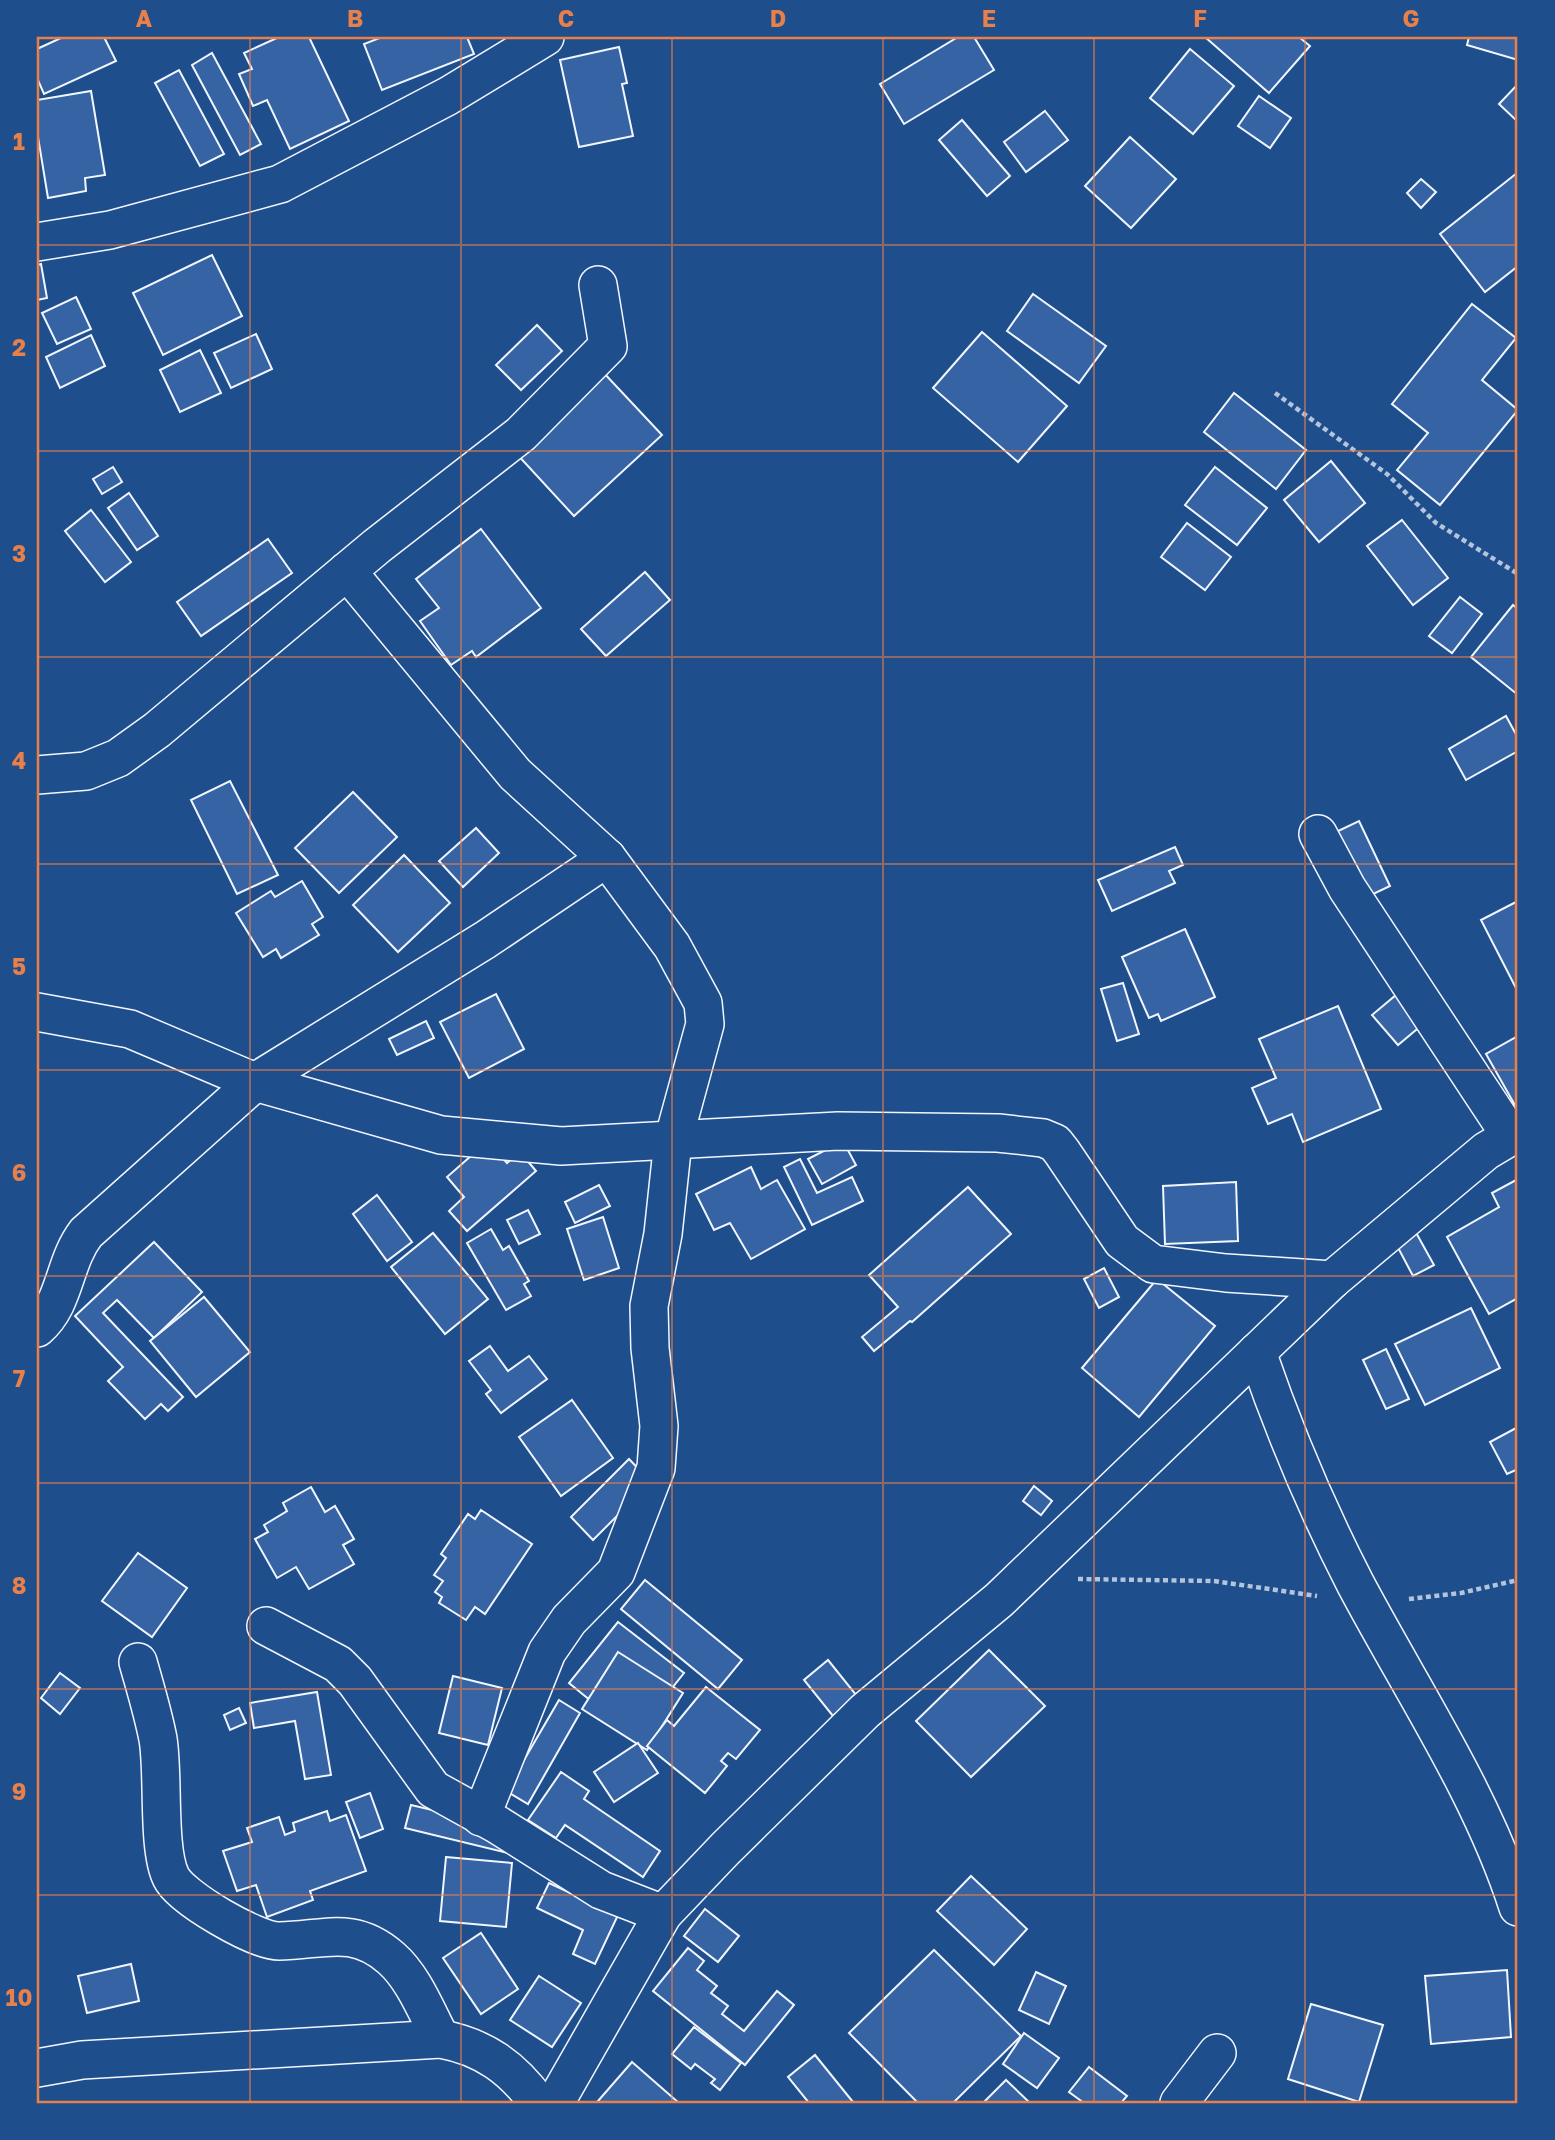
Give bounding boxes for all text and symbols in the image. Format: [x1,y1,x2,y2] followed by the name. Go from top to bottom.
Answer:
[136,4,153,32] text: A
[347,4,363,32] text: B
[558,4,574,32] text: C
[770,4,786,32] text: D
[982,4,996,32] text: E
[1193,4,1207,32] text: F
[1403,4,1419,32] text: G
[13,127,25,155] text: 1
[12,333,26,361] text: 2
[12,539,26,567] text: 3
[12,746,26,774] text: 4
[12,952,26,980] text: 5
[12,1158,26,1186] text: 6
[13,1364,25,1392] text: 7
[12,1571,26,1599] text: 8
[12,1777,26,1805] text: 9
[6,1983,32,2011] text: 10

